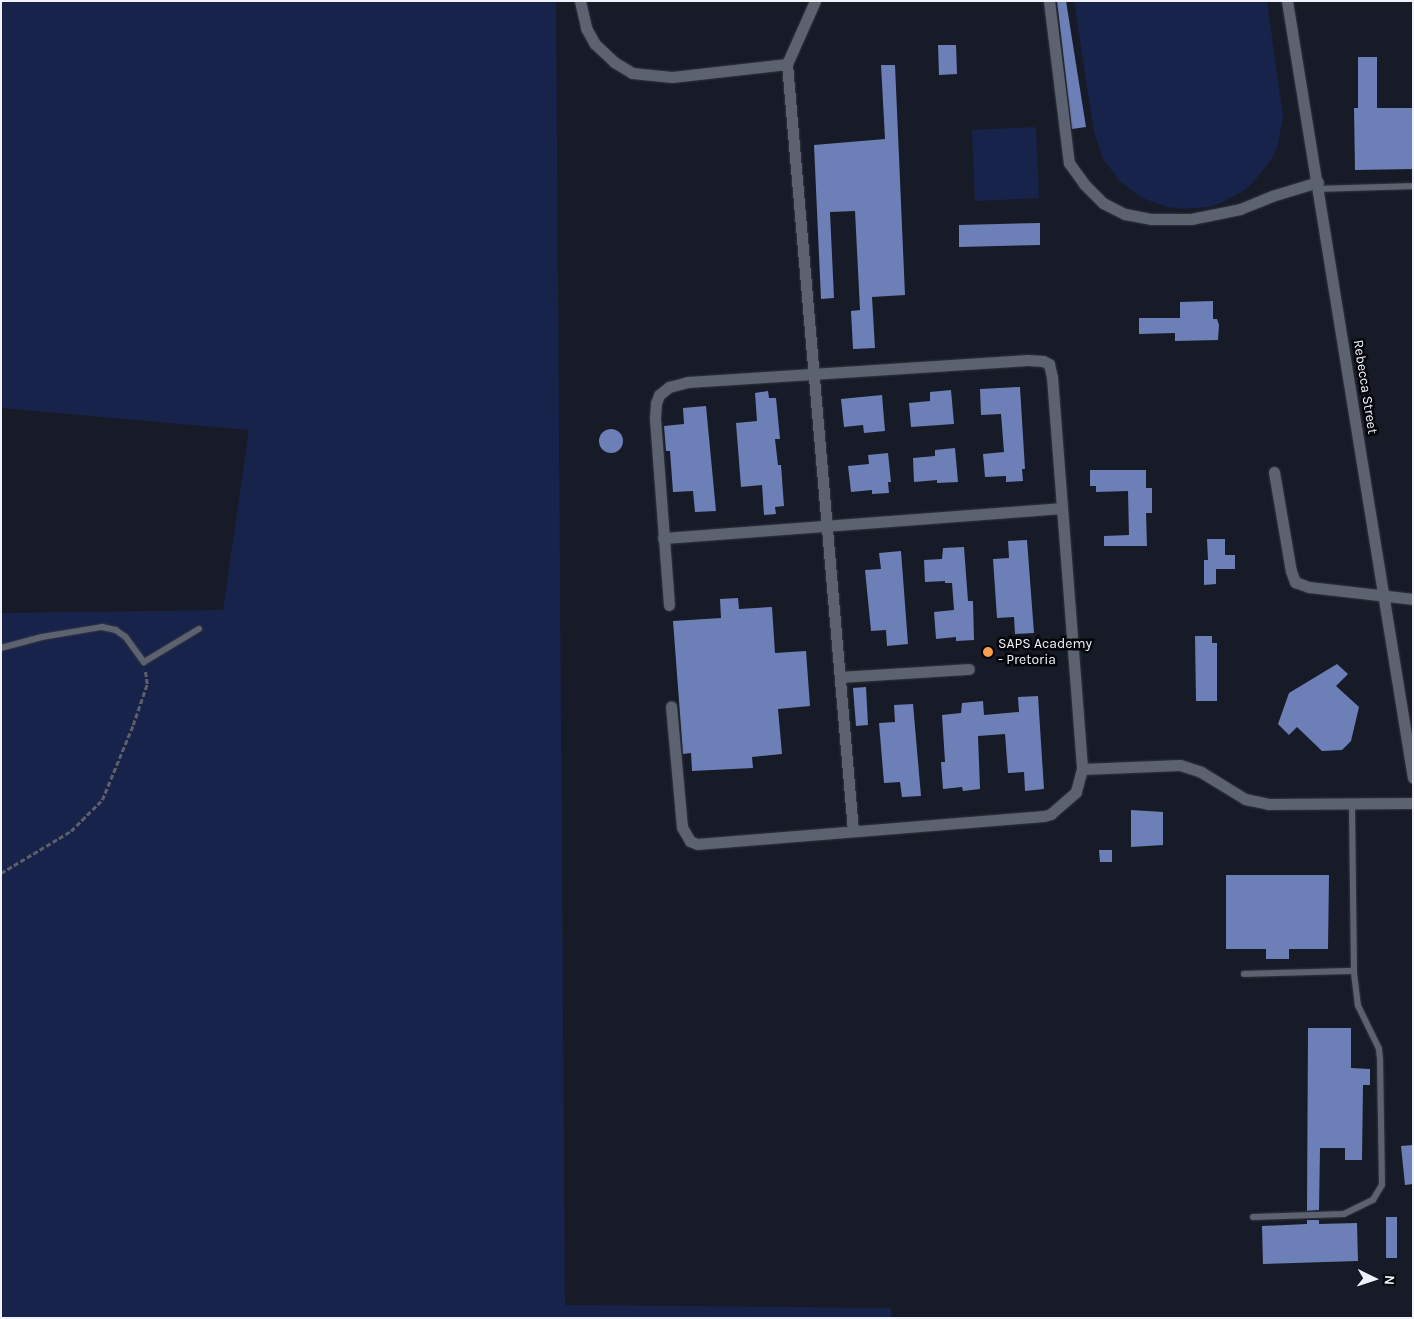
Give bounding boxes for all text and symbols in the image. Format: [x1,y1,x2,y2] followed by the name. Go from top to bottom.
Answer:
[1349,339,1381,435] street label: Rebecca Street
[998,636,1092,669] place label: SAPS Academy - Pretoria
[982,646,994,658] marker: SAPS Academy - Pretoria
[1349,1254,1399,1304] north arrow
[1381,1274,1398,1286] text: N

